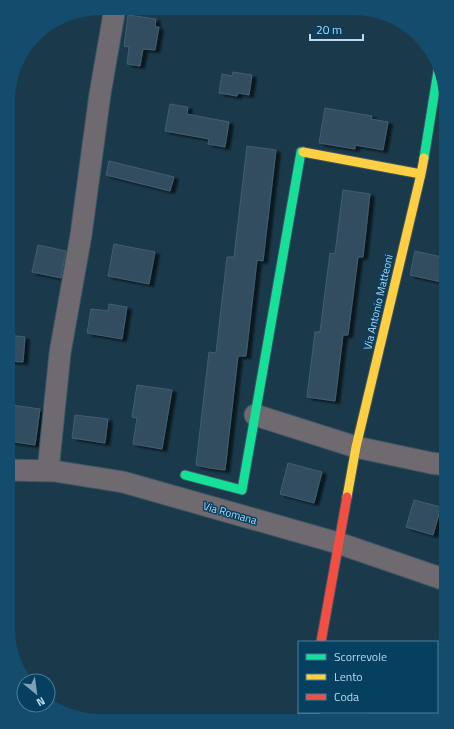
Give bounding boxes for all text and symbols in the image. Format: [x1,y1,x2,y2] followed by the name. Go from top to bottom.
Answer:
[310,16,363,42] scale bar
[316,20,342,39] text: 20 m
[359,253,397,351] street label: Via Antonio Matteoni
[201,498,259,528] street label: Via Romana
[298,641,438,713] legend
[334,647,387,666] text: Scorrevole
[334,667,363,686] text: Lento
[16,673,56,713] north arrow
[334,687,359,706] text: Coda
[34,693,48,711] text: N

